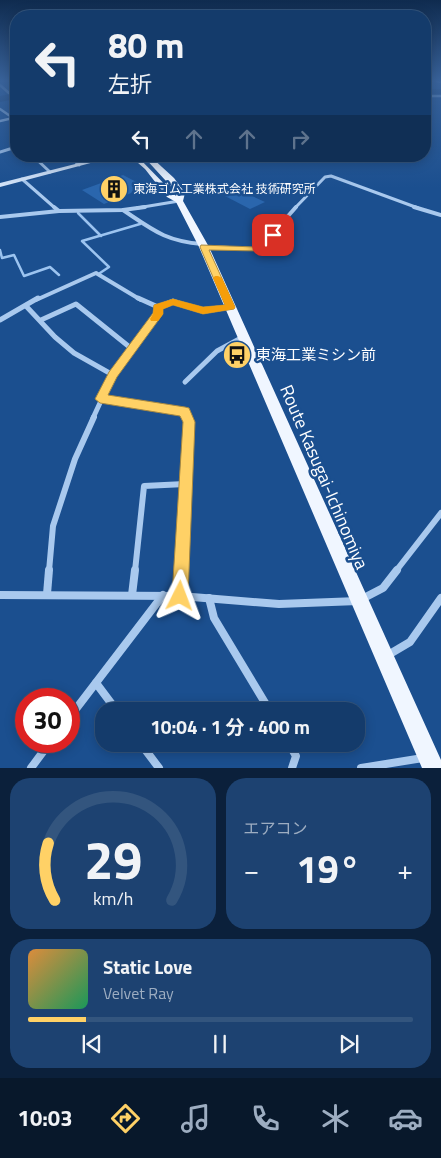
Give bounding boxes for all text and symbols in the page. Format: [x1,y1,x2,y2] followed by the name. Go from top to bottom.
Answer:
[108,18,184,72] text: 80 m
[25,30,90,95] icon: left
[108,67,152,101] text: 左折
[127,125,155,153] icon: left
[180,125,208,153] icon: ahead
[233,125,261,153] icon: ahead
[286,125,314,153] icon: right
[99,174,129,204] building icon: 東海ゴム工業株式会社 技術研究所
[133,179,316,198] place label: 東海ゴム工業株式会社 技術研究所
[252,214,294,256] pin
[259,221,287,249] icon: arrive
[222,340,252,370] bus stop icon: 東海工業ミシン前
[256,343,376,366] place label: 東海工業ミシン前
[273,380,376,573] street label: Route Kasugai-Ichinomiya
[153,569,205,621] position arrow
[15,688,80,753] speed limit sign: 30
[150,712,310,741] text: 10:04 · 1 分 · 400 m
[244,816,308,840] text: エアコン
[84,820,142,899] text: 29
[296,840,360,898] text: 19°
[244,848,259,891] text: −
[397,848,413,891] text: +
[93,885,133,912] text: km/h
[103,952,192,981] text: Static Love
[103,981,174,1005] text: Velvet Ray
[78,1030,106,1058] icon: previous
[206,1030,234,1058] icon: pause
[335,1030,363,1058] icon: next
[18,1101,73,1135] text: 10:03
[108,1101,143,1136] icon: directions
[178,1101,213,1136] icon: music
[248,1101,283,1136] icon: phone
[318,1101,353,1136] icon: climate
[388,1101,423,1136] icon: car

